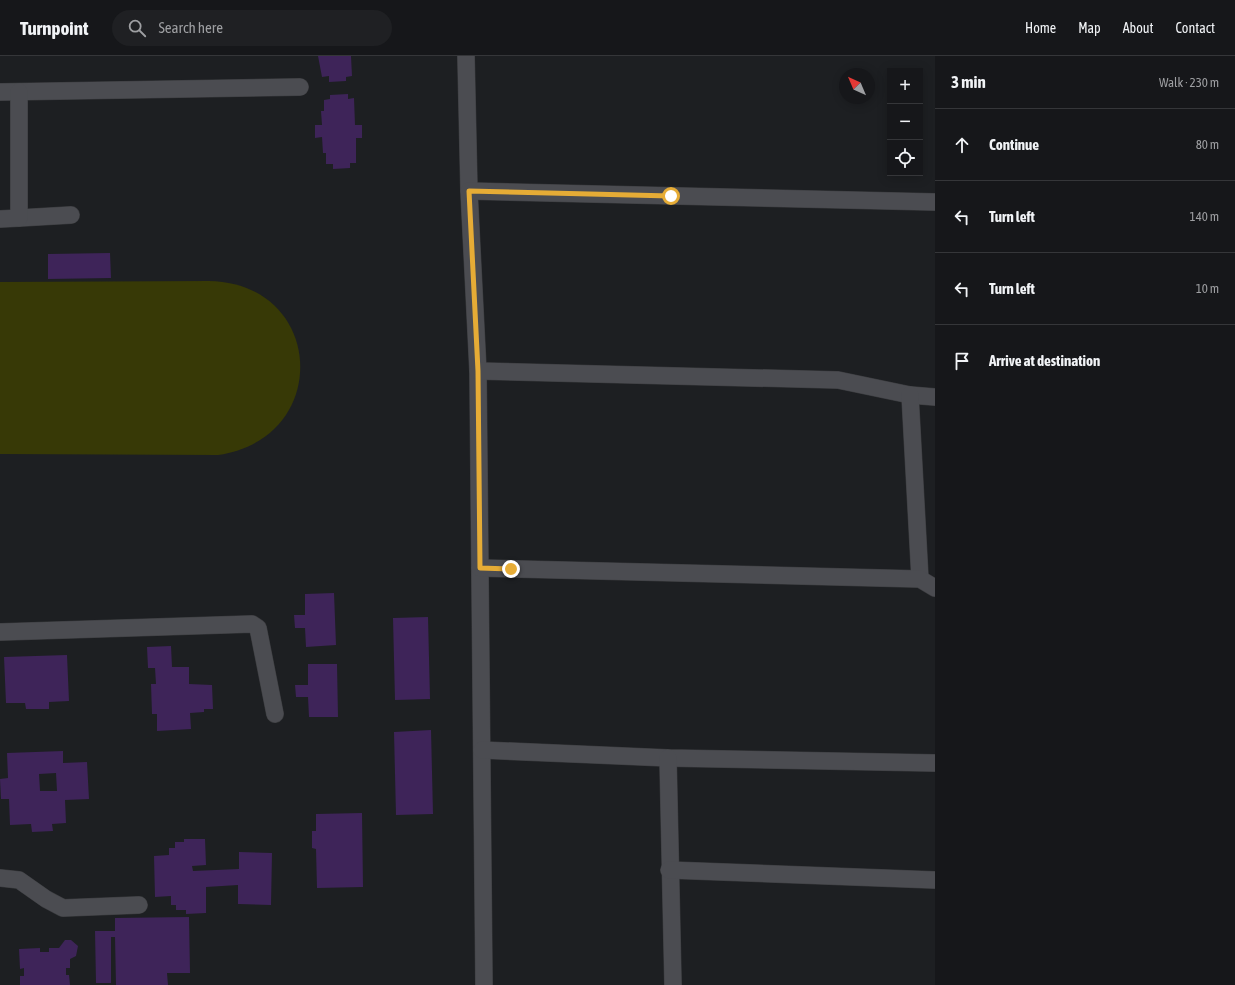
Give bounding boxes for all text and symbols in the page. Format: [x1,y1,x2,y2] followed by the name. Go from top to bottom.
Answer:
[112,10,392,46] search box
[20,17,88,39] text: Turnpoint
[126,17,148,39] icon: search
[158,19,223,36] text: Search here
[1025,20,1056,36] text: Home
[1078,20,1101,36] text: Map
[1123,20,1154,36] text: About
[1176,20,1215,36] text: Contact
[839,68,875,104] north arrow
[887,68,923,176] map controls
[887,68,923,104] button: +
[951,72,986,92] text: 3 min
[1159,75,1219,90] text: Walk · 230 m
[887,104,923,140] button: −
[951,134,973,156] icon: ahead
[989,136,1039,153] text: Continue
[1196,137,1219,152] text: 80 m
[887,140,923,176] button: locate
[662,187,680,205] route start
[951,206,973,228] icon: left
[989,208,1035,225] text: Turn left
[1190,209,1219,224] text: 140 m
[951,278,973,300] icon: left
[989,280,1035,297] text: Turn left
[1196,281,1219,296] text: 10 m
[951,350,973,372] icon: arrive
[989,352,1100,369] text: Arrive at destination
[502,560,520,578] route end

